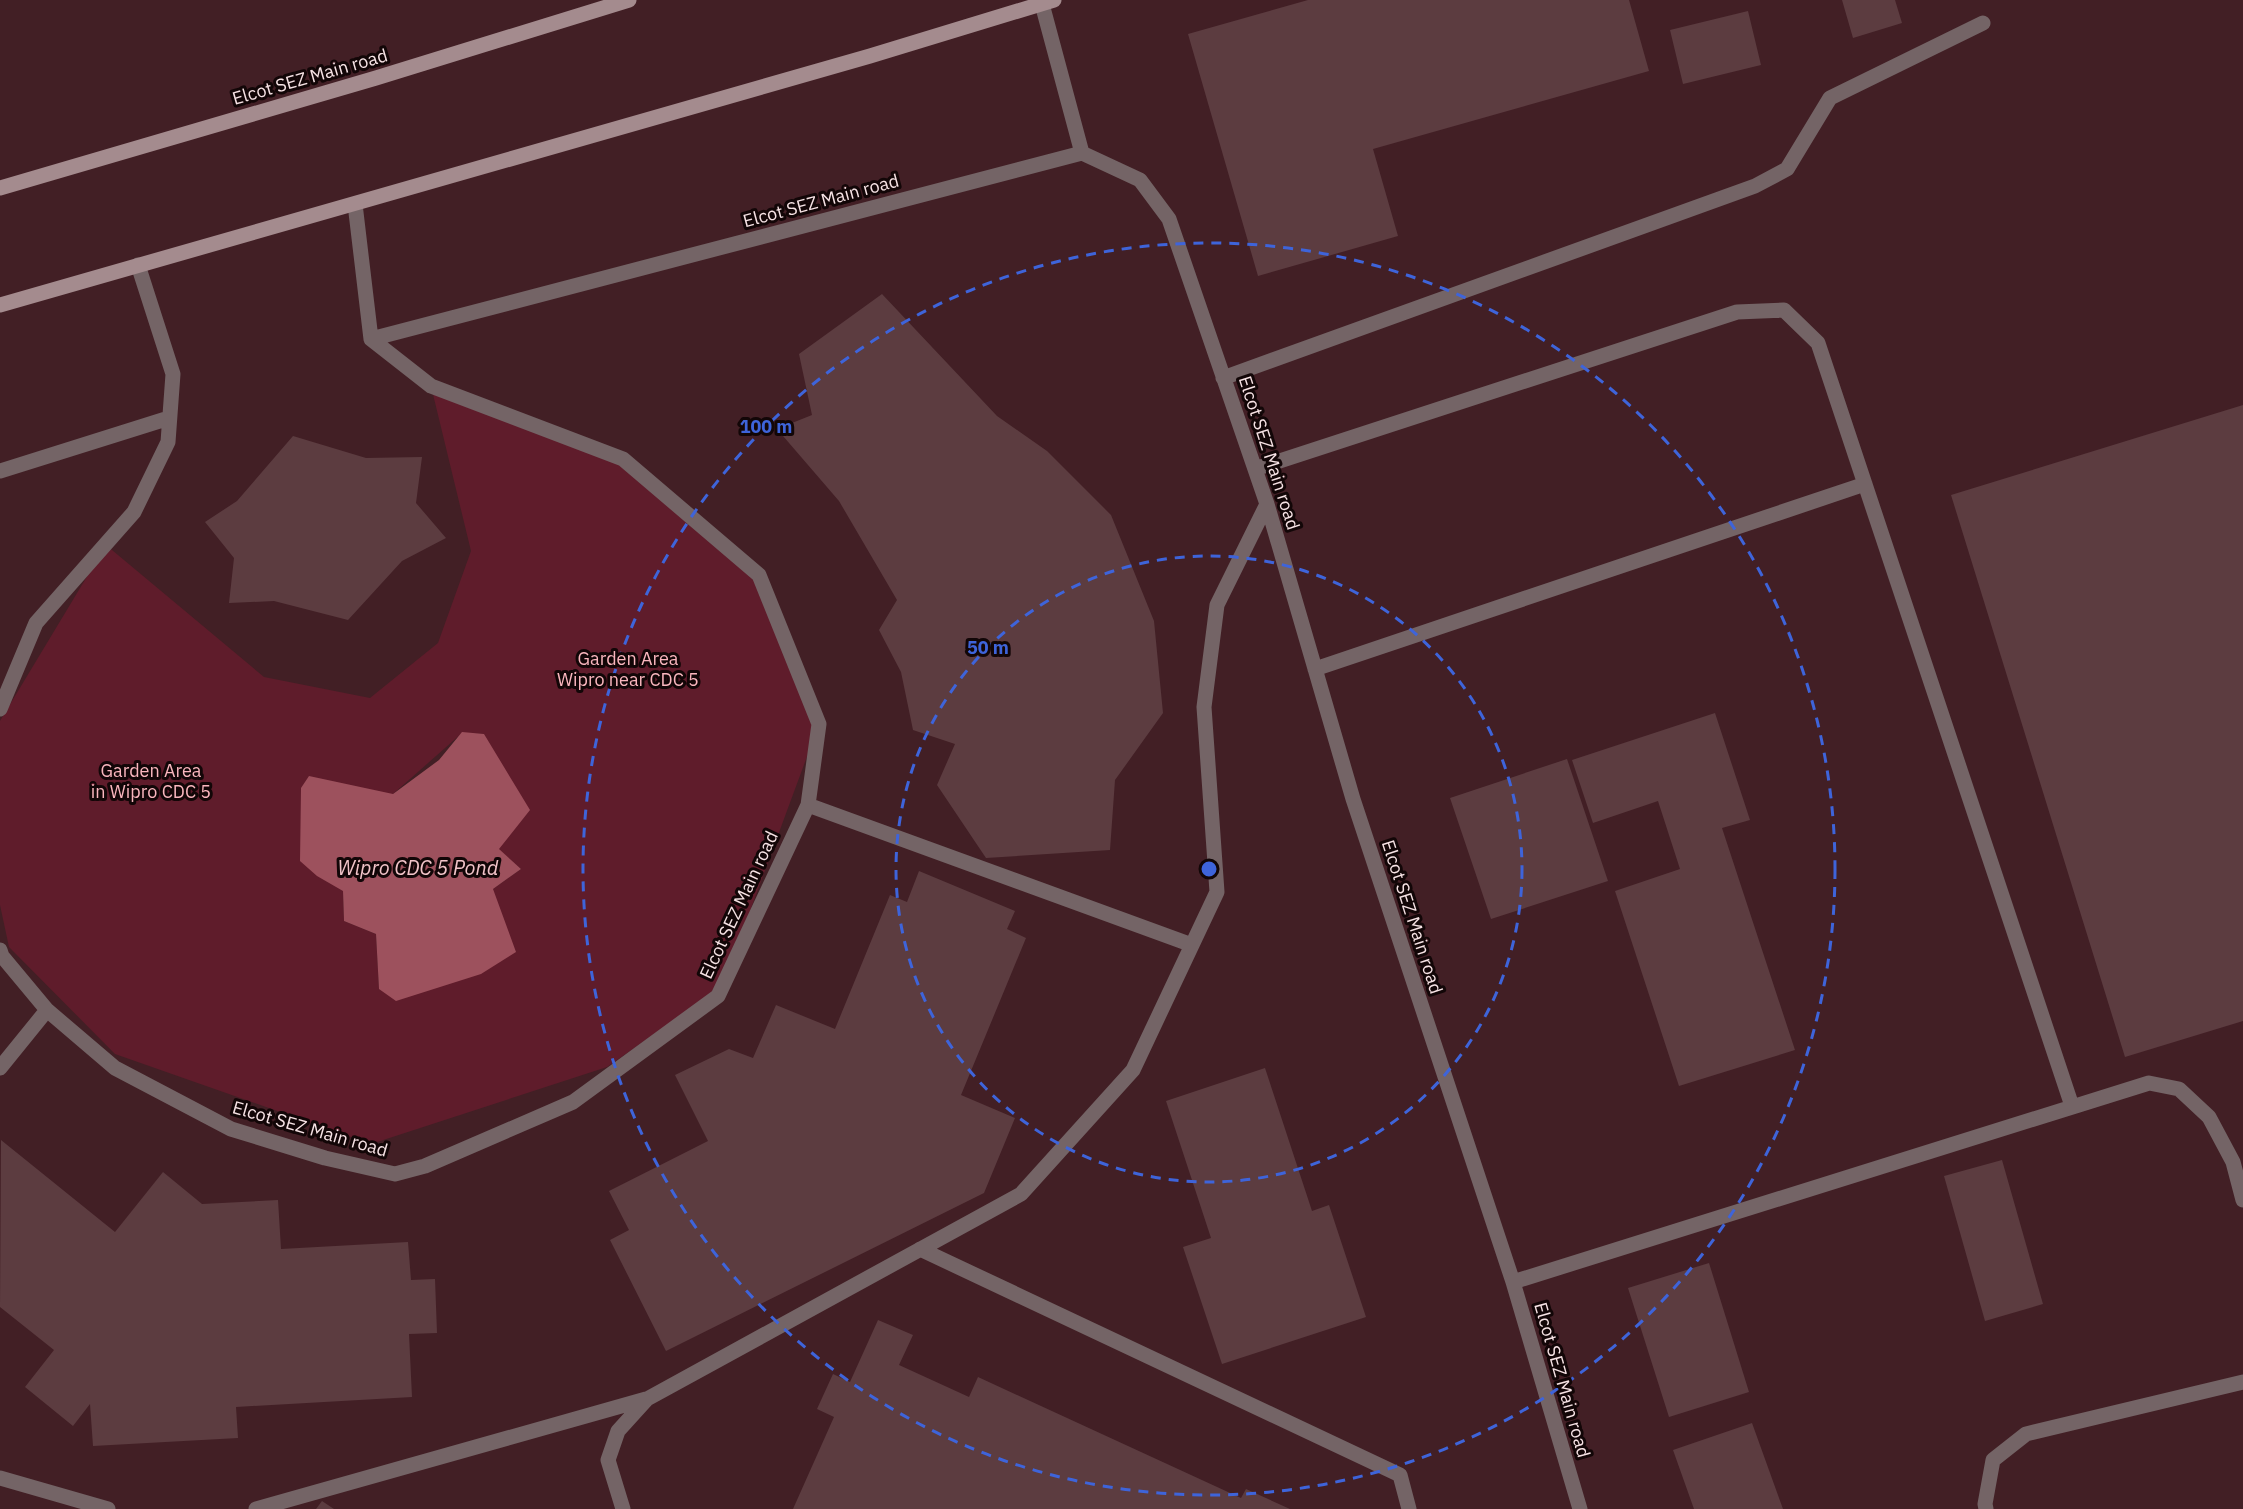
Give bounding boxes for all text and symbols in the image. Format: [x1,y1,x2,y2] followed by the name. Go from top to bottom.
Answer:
[230,43,390,110] street label: Elcot SEZ Main road
[740,169,901,232] street label: Elcot SEZ Main road
[1234,373,1305,533] street label: Elcot SEZ Main road
[740,415,792,438] text: 100 m
[967,636,1009,659] text: 50 m
[557,647,699,691] park label: Garden Area Wipro near CDC 5
[91,759,211,803] park label: Garden Area in Wipro CDC 5
[694,827,783,982] street label: Elcot SEZ Main road
[1377,837,1448,997] street label: Elcot SEZ Main road
[338,854,499,881] water label: Wipro CDC 5 Pond
[1199,859,1219,879] centre of rings
[230,1095,390,1162] street label: Elcot SEZ Main road
[1529,1300,1596,1460] street label: Elcot SEZ Main road

